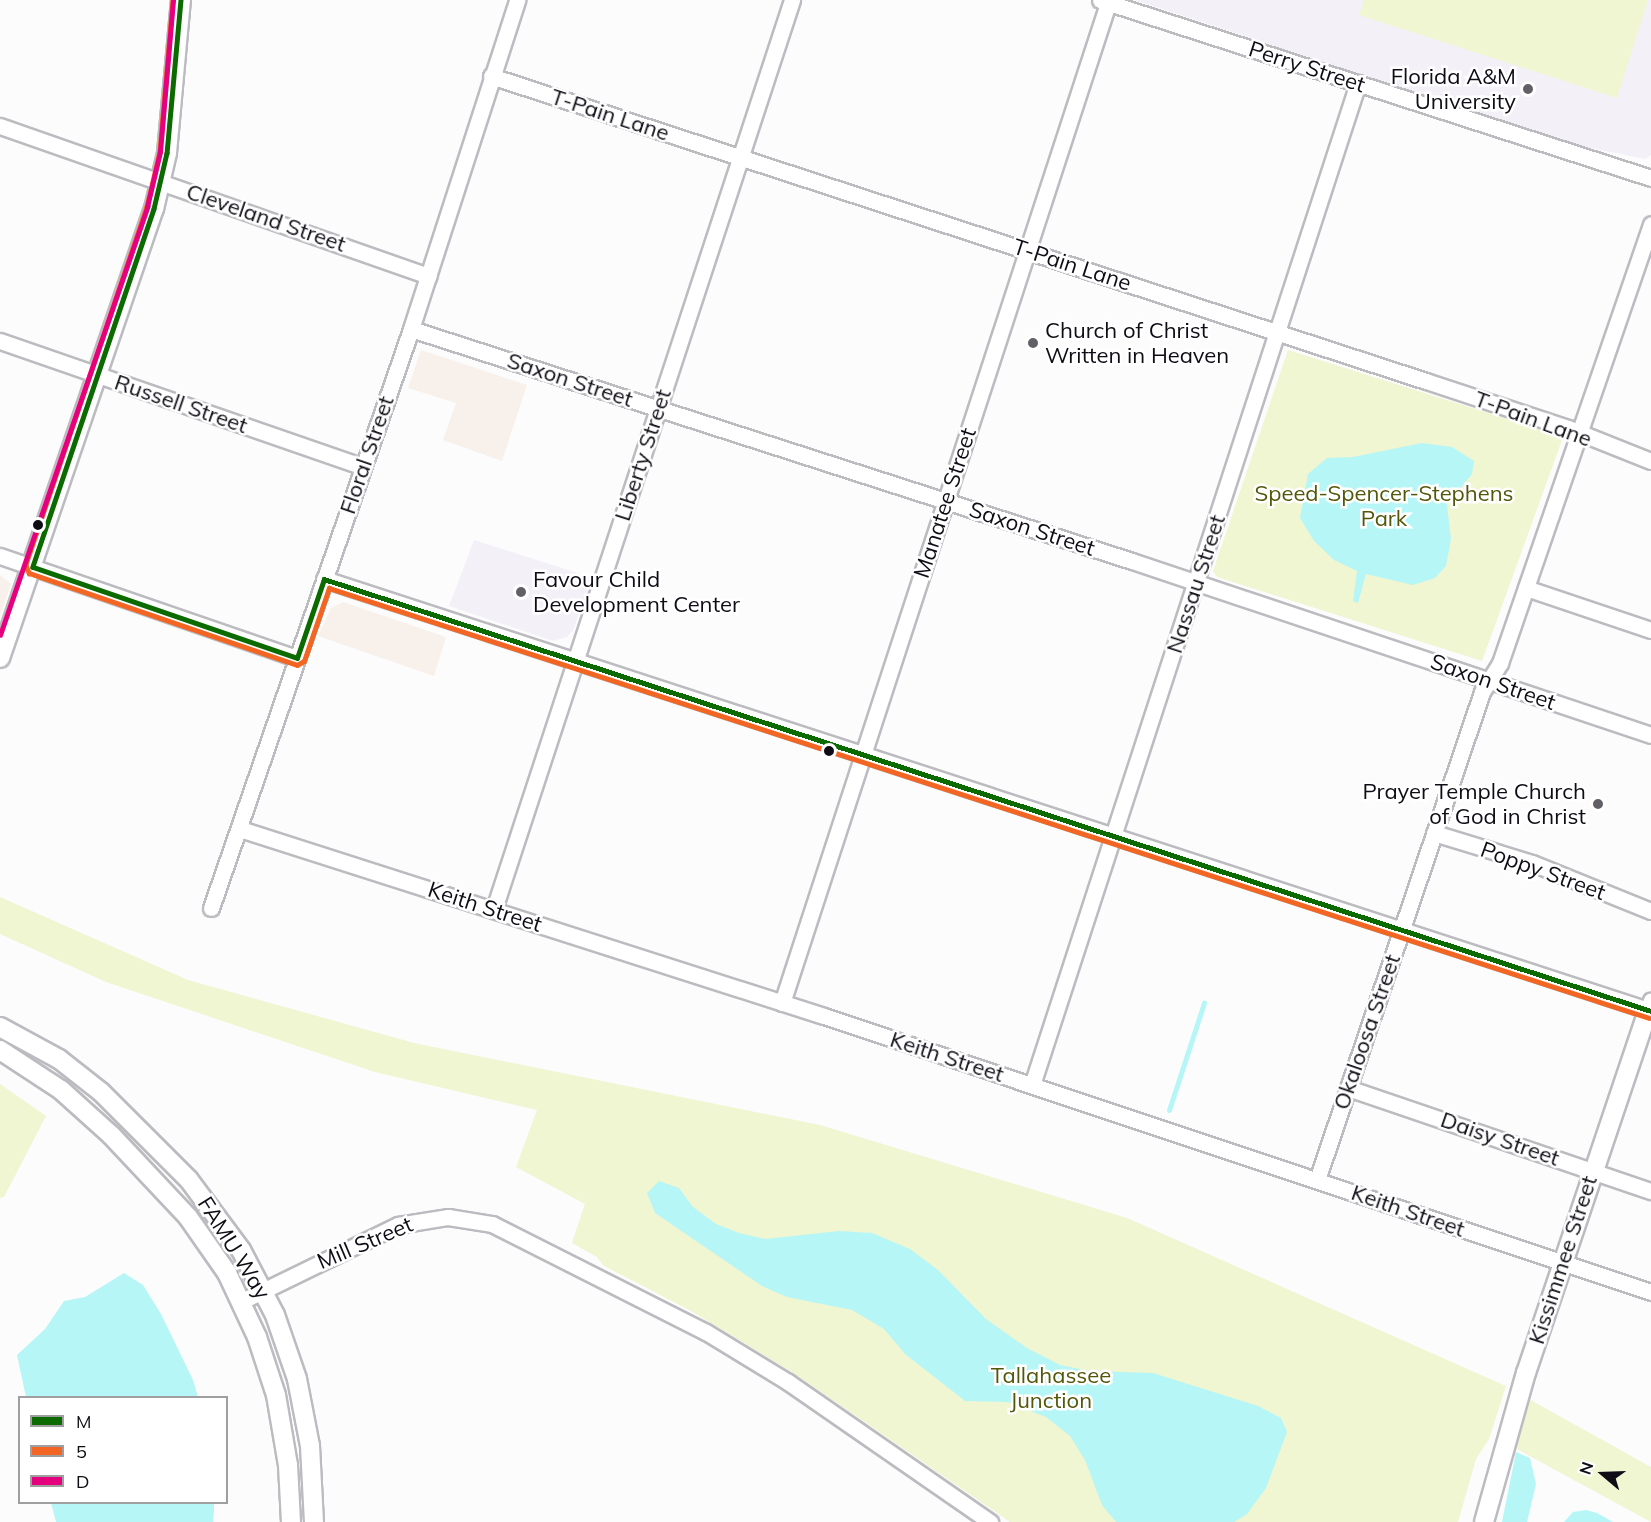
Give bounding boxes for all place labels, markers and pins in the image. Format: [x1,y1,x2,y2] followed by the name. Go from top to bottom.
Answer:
[1391,63,1516,114] place label: Florida A&M University
[1521,82,1535,96] marker: Florida A&M University
[1045,317,1229,368] place label: Church of Christ Written in Heaven
[1026,336,1040,350] marker: Church of Christ Written in Heaven
[32,519,44,531] unlabelled marker
[533,566,740,618] place label: Favour Child Development Center
[514,585,528,599] marker: Favour Child Development Center
[823,745,835,757] unlabelled marker
[1362,778,1586,830] place label: Prayer Temple Church of God in Christ
[1591,797,1605,811] marker: Prayer Temple Church of God in Christ

